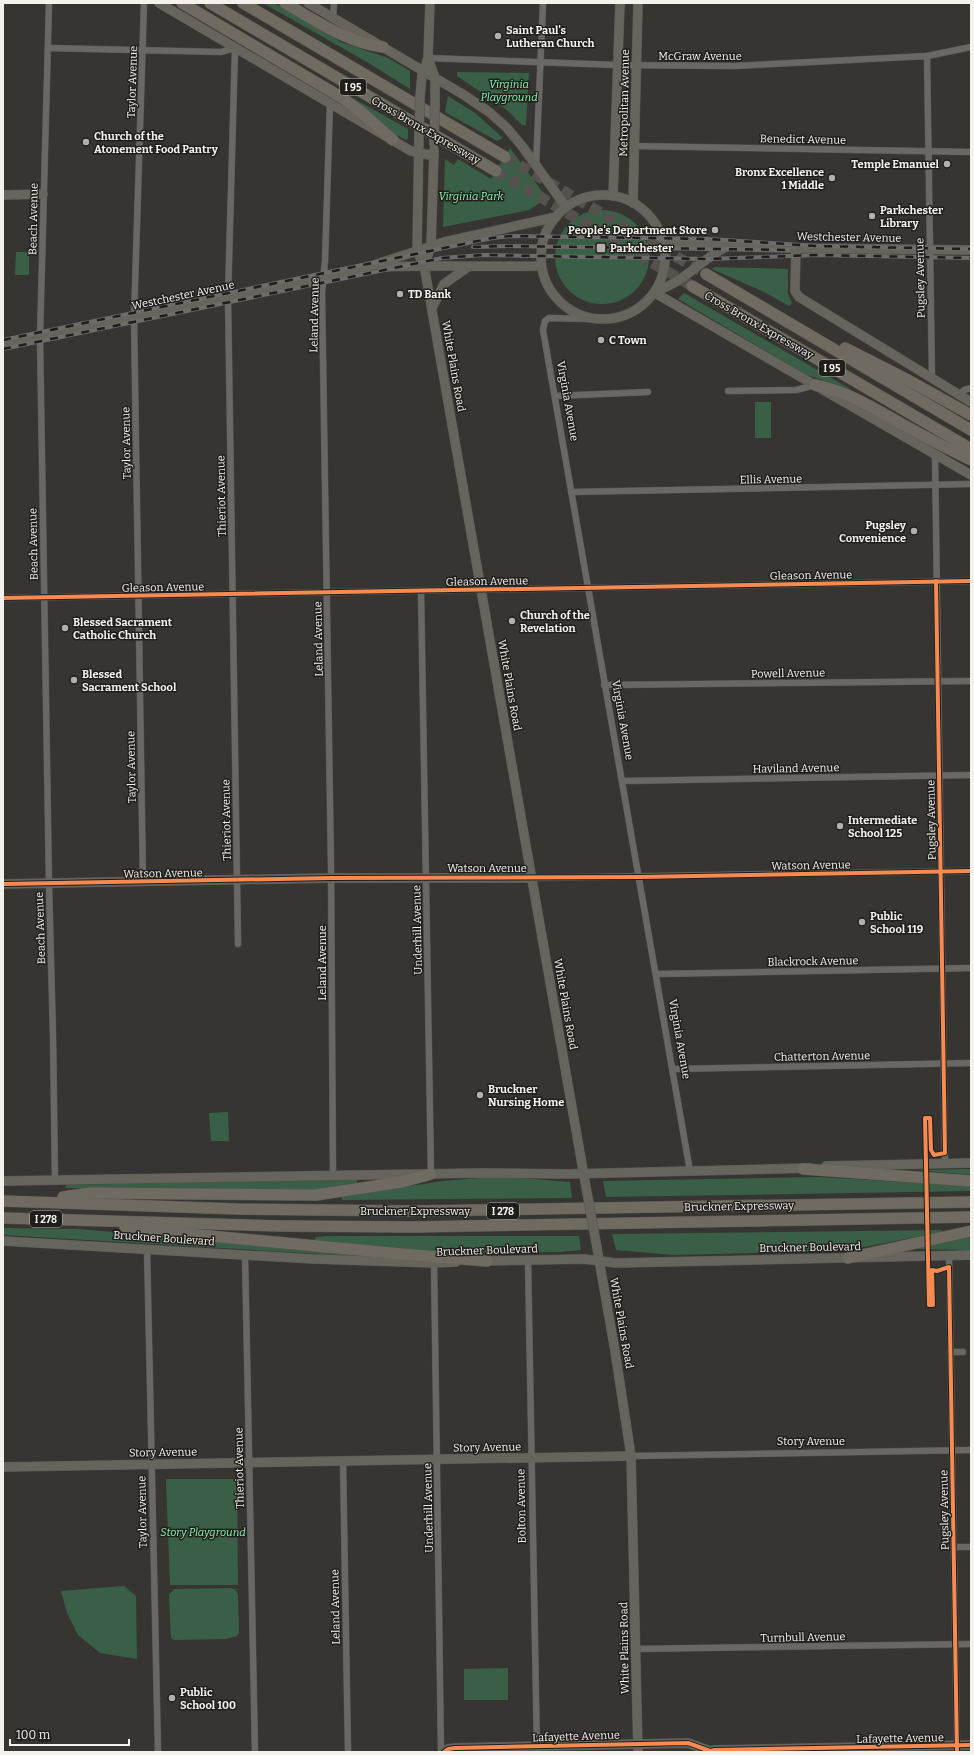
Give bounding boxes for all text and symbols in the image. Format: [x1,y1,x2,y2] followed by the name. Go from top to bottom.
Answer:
[506,24,595,50] place label: Saint Paul's Lutheran Church
[493,31,503,41] marker: Saint Paul's Lutheran Church
[125,46,140,118] street label: Taylor Avenue
[617,49,632,157] street label: Metropolitan Avenue
[658,50,742,63] street label: McGraw Avenue
[480,78,538,104] park label: Virginia Playground
[340,79,366,95] road number: I 95
[369,94,483,167] street label: Cross Bronx Expressway
[94,130,219,156] place label: Church of the Atonement Food Pantry
[760,132,846,147] street label: Benedict Avenue
[81,137,91,147] marker: Church of the Atonement Food Pantry
[851,158,940,171] place label: Temple Emanuel
[942,159,952,169] marker: Temple Emanuel
[735,166,824,192] place label: Bronx Excellence 1 Middle
[827,173,837,183] marker: Bronx Excellence 1 Middle
[26,183,41,255] street label: Beach Avenue
[438,190,505,203] park label: Virginia Park
[880,204,944,230] place label: Parkchester Library
[867,211,877,221] marker: Parkchester Library
[568,224,707,237] place label: People's Department Store
[710,225,720,235] marker: People's Department Store
[797,230,901,245] street label: Westchester Avenue
[913,238,928,318] street label: Pugsley Avenue
[595,242,607,254] marker: Parkchester
[610,242,674,255] place label: Parkchester
[307,277,322,353] street label: Leland Avenue
[131,278,236,313] street label: Westchester Avenue
[408,288,452,301] place label: TD Bank
[395,289,405,299] marker: TD Bank
[702,289,816,362] street label: Cross Bronx Expressway
[439,319,468,413] street label: White Plains Road
[609,334,647,347] place label: C Town
[596,335,606,345] marker: C Town
[554,360,581,442] street label: Virginia Avenue
[819,360,845,376] road number: I 95
[119,407,134,479] street label: Taylor Avenue
[214,455,229,537] street label: Thieriot Avenue
[740,472,802,487] street label: Ellis Avenue
[26,508,41,580] street label: Beach Avenue
[839,519,907,545] place label: Pugsley Convenience
[909,526,919,536] marker: Pugsley Convenience
[770,568,852,583] street label: Gleason Avenue
[446,574,528,589] street label: Gleason Avenue
[122,580,204,595] street label: Gleason Avenue
[311,601,326,677] street label: Leland Avenue
[520,609,590,635] place label: Church of the Revelation
[73,616,173,642] place label: Blessed Sacrament Catholic Church
[507,616,517,626] marker: Church of the Revelation
[60,623,70,633] marker: Blessed Sacrament Catholic Church
[495,638,524,732] street label: White Plains Road
[751,666,825,681] street label: Powell Avenue
[82,668,177,694] place label: Blessed Sacrament School
[69,675,79,685] marker: Blessed Sacrament School
[609,679,636,761] street label: Virginia Avenue
[124,731,139,803] street label: Taylor Avenue
[753,761,839,776] street label: Haviland Avenue
[219,779,234,861] street label: Thieriot Avenue
[924,780,939,860] street label: Pugsley Avenue
[848,814,917,840] place label: Intermediate School 125
[835,821,845,831] marker: Intermediate School 125
[771,858,851,873] street label: Watson Avenue
[447,862,527,875] street label: Watson Avenue
[123,866,203,881] street label: Watson Avenue
[410,885,425,975] street label: Underhill Avenue
[33,892,48,964] street label: Beach Avenue
[870,910,924,936] place label: Public School 119
[857,917,867,927] marker: Public School 119
[316,925,329,1001] street label: Leland Avenue
[767,954,859,969] street label: Blackrock Avenue
[551,957,580,1051] street label: White Plains Road
[666,998,693,1080] street label: Virginia Avenue
[774,1049,870,1064] street label: Chatterton Avenue
[488,1083,564,1109] place label: Bruckner Nursing Home
[475,1090,485,1100] marker: Bruckner Nursing Home
[684,1199,794,1214] street label: Bruckner Expressway
[487,1203,519,1219] road number: I 278
[360,1205,470,1218] street label: Bruckner Expressway
[30,1211,62,1227] road number: I 278
[113,1228,216,1249] street label: Bruckner Boulevard
[759,1240,862,1255] street label: Bruckner Boulevard
[436,1242,539,1259] street label: Bruckner Boulevard
[607,1276,636,1370] street label: White Plains Road
[232,1427,247,1509] street label: Thieriot Avenue
[777,1435,845,1448] street label: Story Avenue
[453,1440,521,1455] street label: Story Avenue
[129,1445,197,1460] street label: Story Avenue
[421,1463,436,1553] street label: Underhill Avenue
[514,1469,529,1543] street label: Bolton Avenue
[937,1470,952,1550] street label: Pugsley Avenue
[135,1476,150,1548] street label: Taylor Avenue
[160,1526,246,1539] park label: Story Playground
[328,1569,343,1645] street label: Leland Avenue
[617,1601,632,1694] street label: White Plains Road
[760,1630,846,1645] street label: Turnbull Avenue
[180,1686,236,1712] place label: Public School 100
[167,1693,177,1703] marker: Public School 100
[10,1721,129,1747] scale bar
[16,1728,51,1742] text: 100 m
[532,1728,620,1745] street label: Lafayette Avenue
[856,1731,944,1746] street label: Lafayette Avenue

